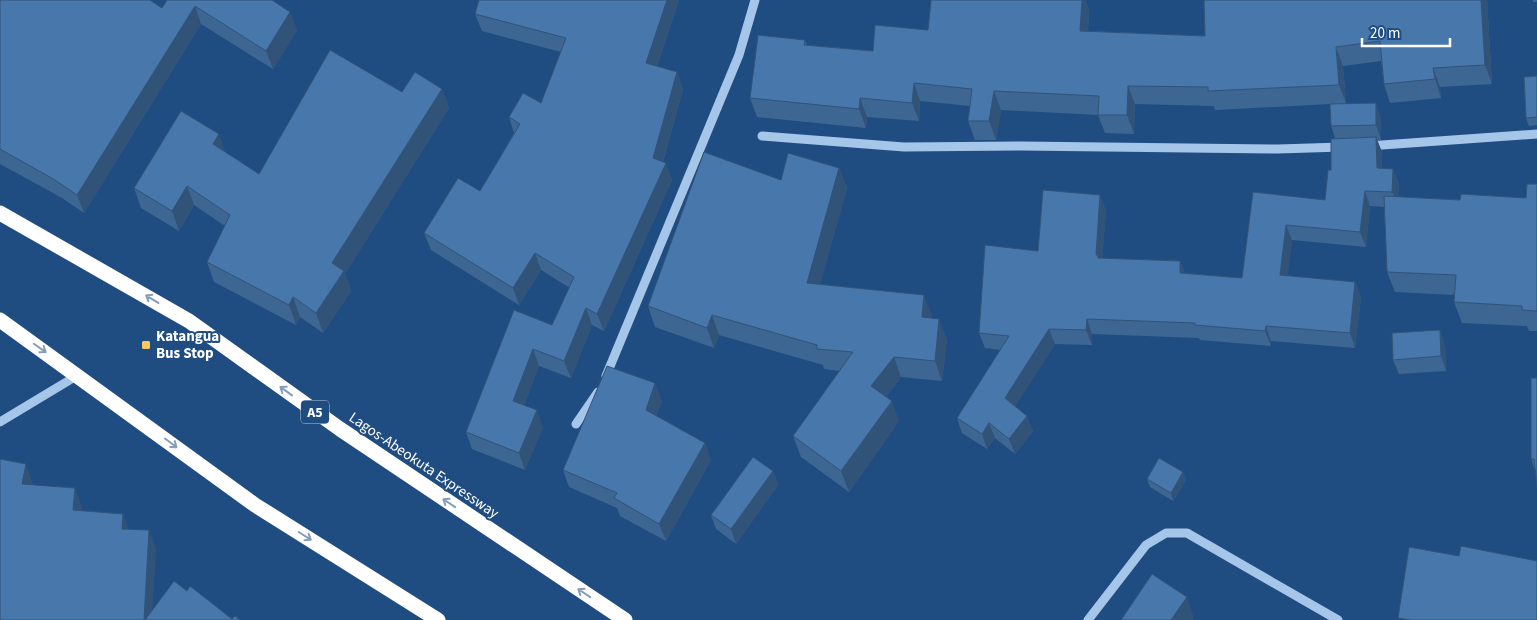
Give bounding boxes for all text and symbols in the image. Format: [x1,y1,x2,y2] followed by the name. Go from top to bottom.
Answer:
[1362,15,1450,47] scale bar
[1370,23,1400,44] text: 20 m
[146,293,160,303] one-way arrow
[156,326,219,364] place label: Katangua Bus Stop
[140,339,152,351] marker: Katangua Bus Stop
[33,343,47,353] one-way arrow
[279,386,293,396] one-way arrow
[301,401,329,424] road number: A5
[345,407,503,524] street label: Lagos-Abeokuta Expressway
[164,438,178,448] one-way arrow
[442,497,456,508] one-way arrow
[297,531,311,541] one-way arrow
[577,588,591,598] one-way arrow

